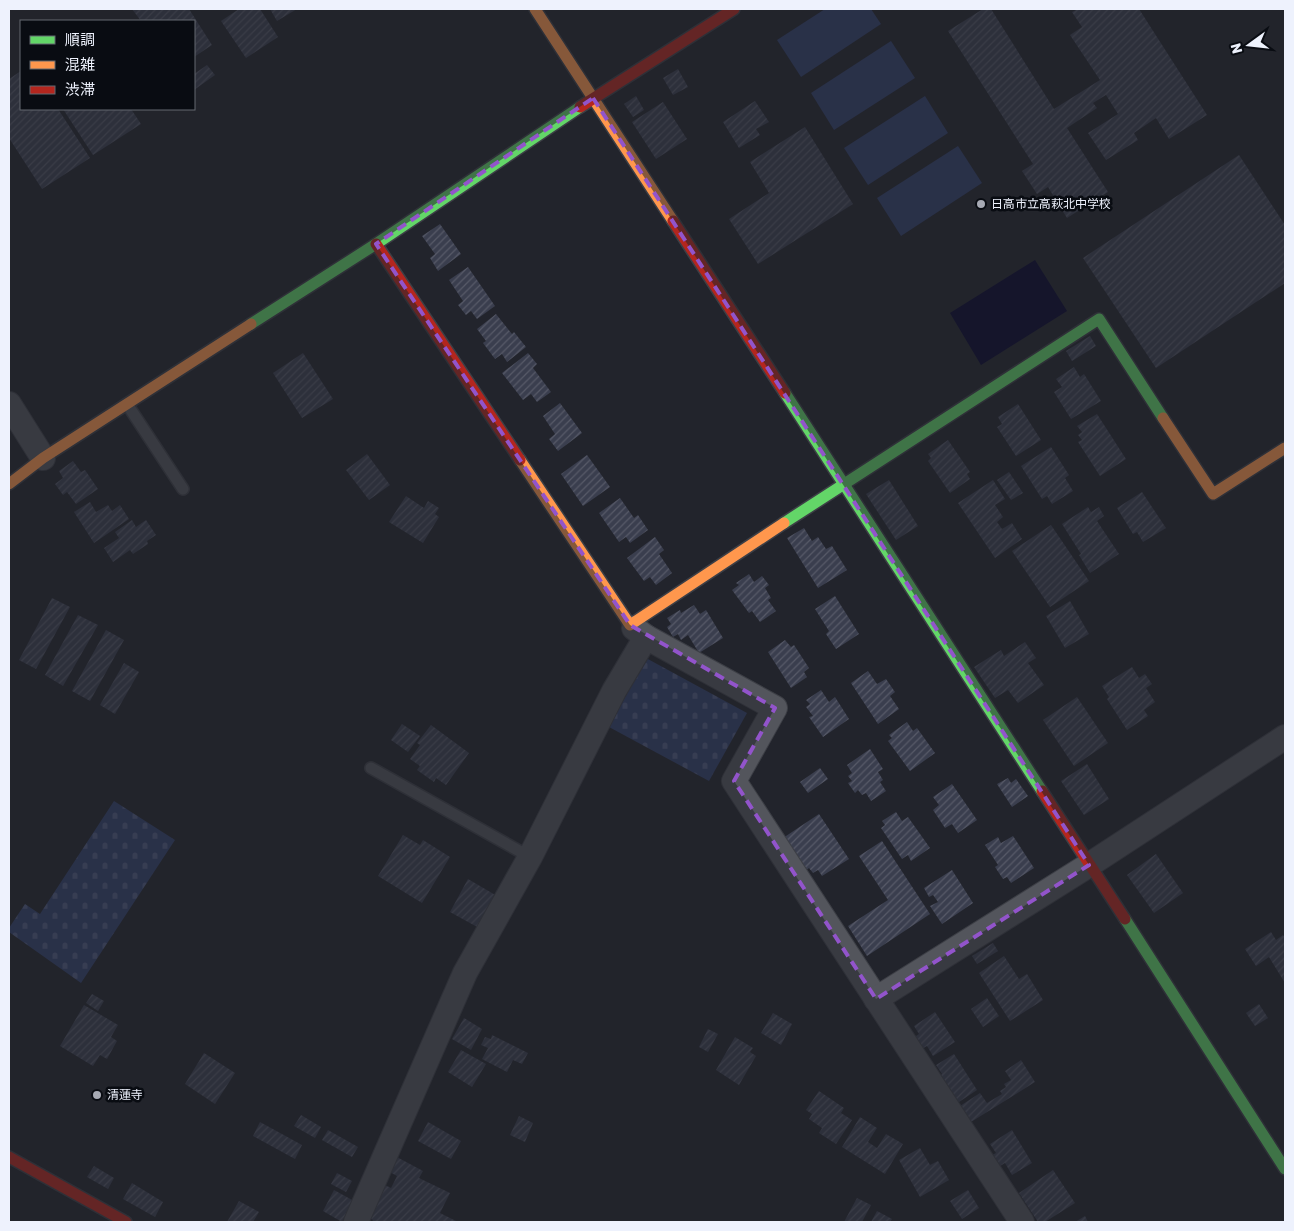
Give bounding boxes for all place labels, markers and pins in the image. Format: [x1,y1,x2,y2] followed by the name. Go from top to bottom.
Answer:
[991,197,1111,211] place label: 日高市立高萩北中学校
[975,198,987,210] marker: 日高市立高萩北中学校
[107,1088,143,1102] place label: 清蓮寺
[91,1089,103,1101] marker: 清蓮寺

